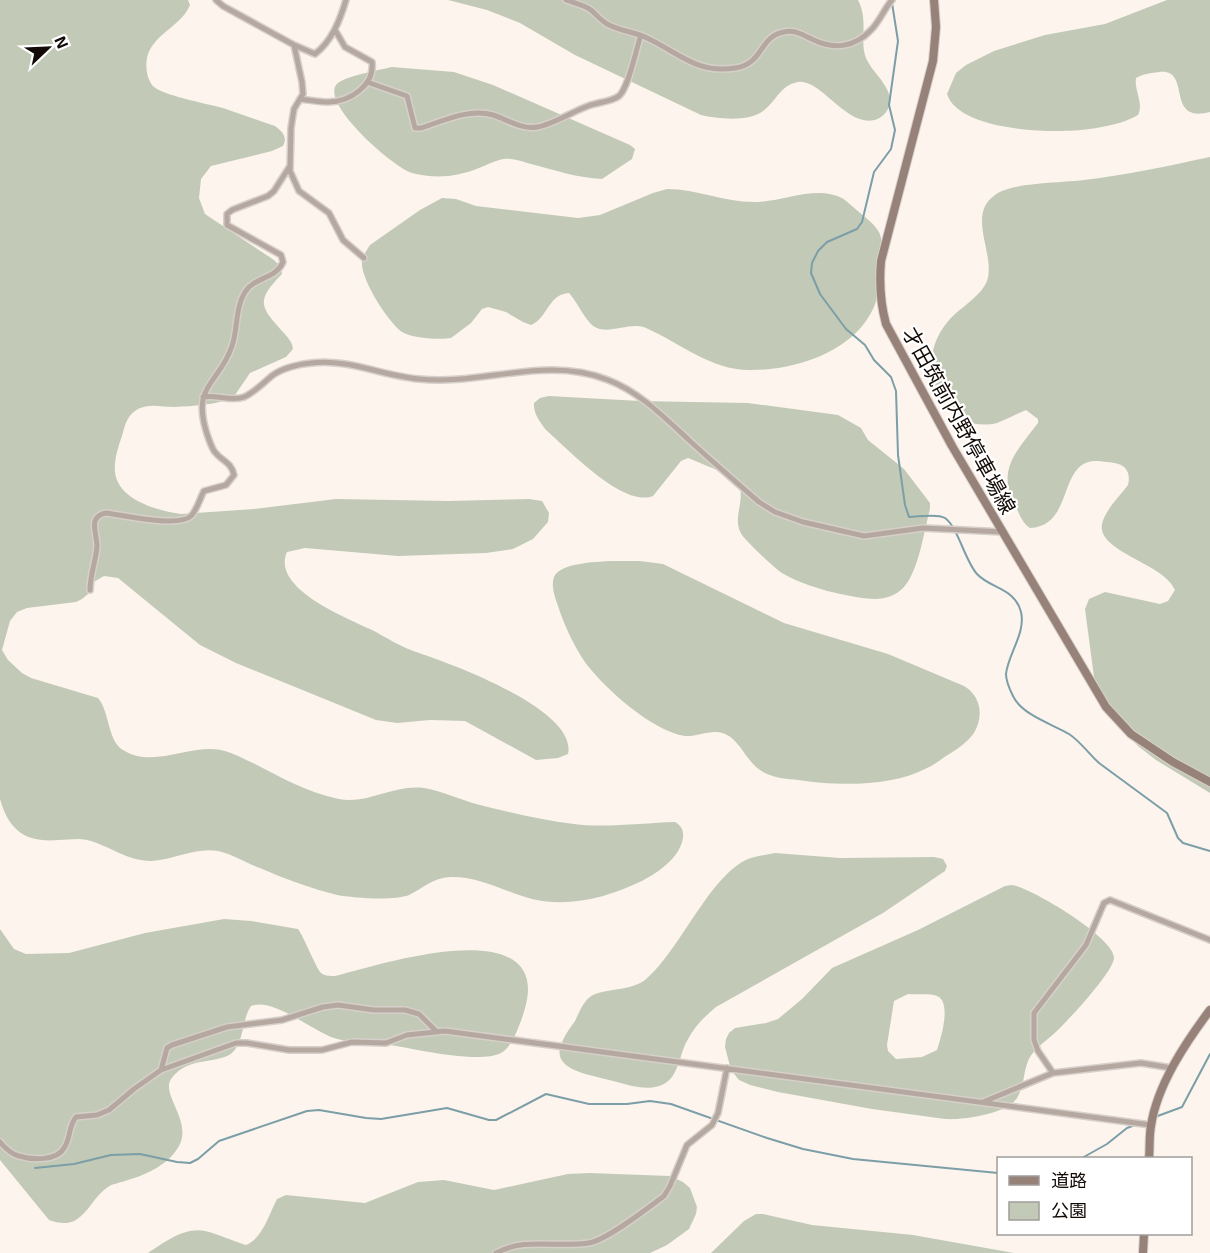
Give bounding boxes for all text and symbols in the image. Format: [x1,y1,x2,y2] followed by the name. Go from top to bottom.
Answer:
[18,18,78,78] north arrow
[51,33,73,51] text: N
[898,322,1022,518] street label: 才田筑前内野停車場線
[997,1157,1192,1235] legend
[1051,1169,1087,1191] text: 道路
[1051,1199,1087,1221] text: 公園

